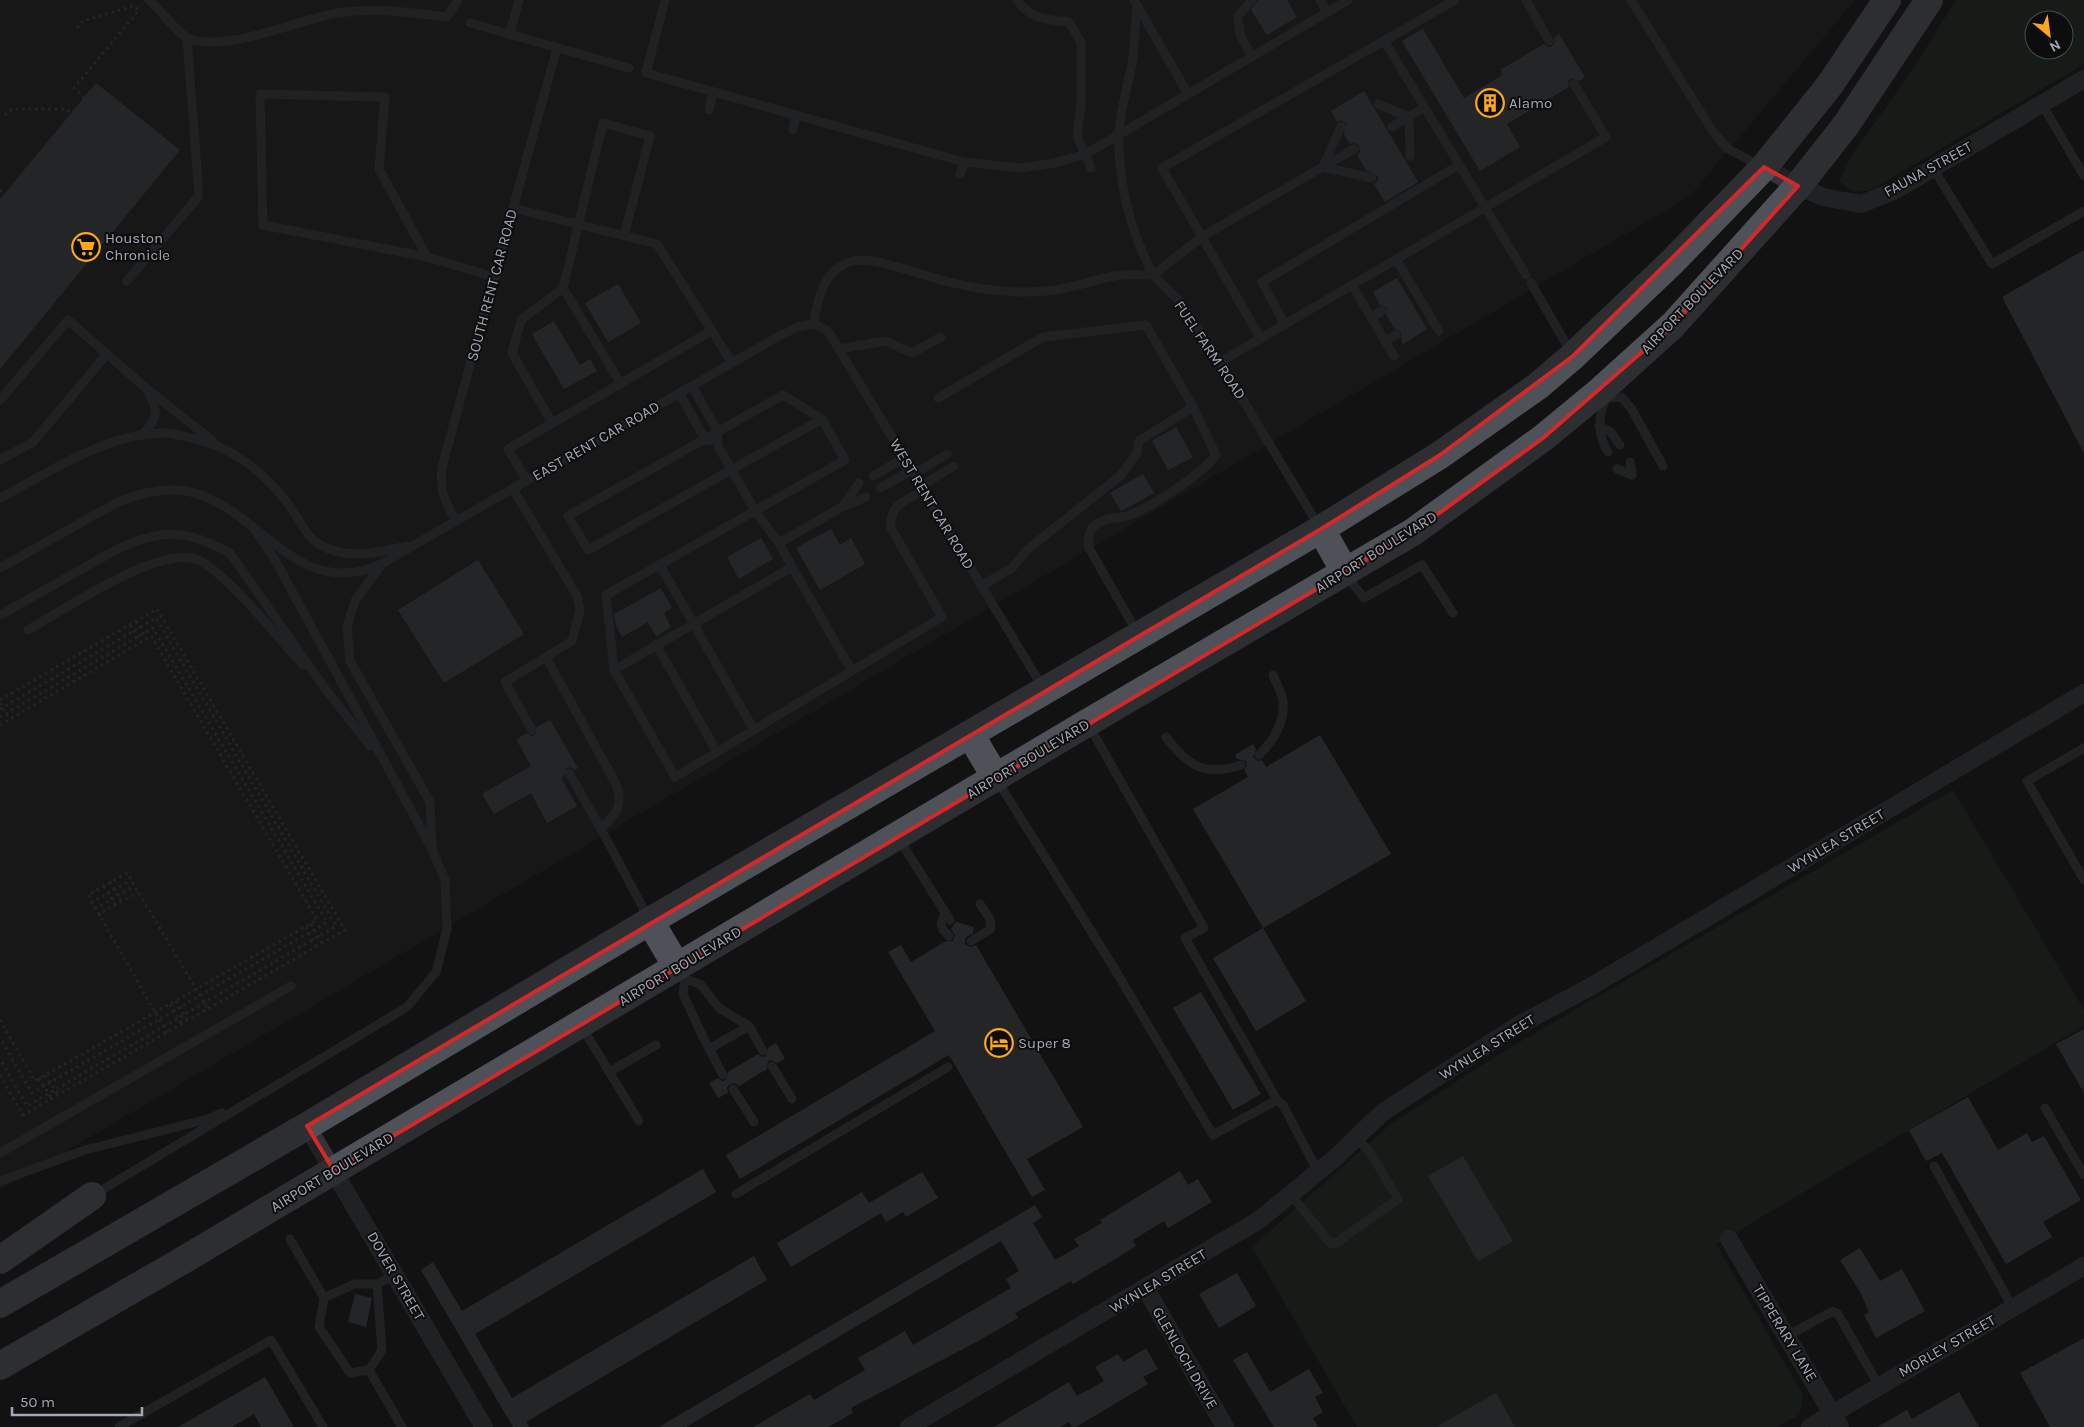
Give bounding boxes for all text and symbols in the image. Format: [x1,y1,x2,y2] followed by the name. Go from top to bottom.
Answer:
[2024,10,2074,60] north arrow
[2047,36,2064,56] text: N
[1475,88,1505,118] building icon: Alamo
[1509,94,1552,112] place label: Alamo
[1881,137,1976,201] street label: FAUNA STREET
[463,207,521,363] street label: SOUTH RENT CAR ROAD
[105,229,170,264] place label: Houston Chronicle
[71,232,101,262] supermarket icon: Houston Chronicle
[1637,244,1747,358] street label: AIRPORT BOULEVARD
[1170,297,1250,403] street label: FUEL FARM ROAD
[529,397,663,485] street label: EAST RENT CAR ROAD
[886,436,978,572] street label: WEST RENT CAR ROAD
[1312,507,1440,597] street label: AIRPORT BOULEVARD
[963,715,1093,803] street label: AIRPORT BOULEVARD
[1784,805,1888,877] street label: WYNLEA STREET
[615,922,745,1010] street label: AIRPORT BOULEVARD
[1436,1010,1539,1084] street label: WYNLEA STREET
[984,1028,1014,1058] hotel icon: Super 8
[1018,1034,1071,1052] place label: Super 8
[267,1128,397,1216] street label: AIRPORT BOULEVARD
[363,1229,429,1324] street label: DOVER STREET
[1106,1245,1210,1317] street label: WYNLEA STREET
[1749,1281,1821,1385] street label: TIPPERARY LANE
[1148,1304,1222,1412] street label: GLENLOCH DRIVE
[1895,1311,1999,1381] street label: MORLEY STREET
[12,1384,142,1416] scale bar
[20,1393,55,1411] text: 50 m

